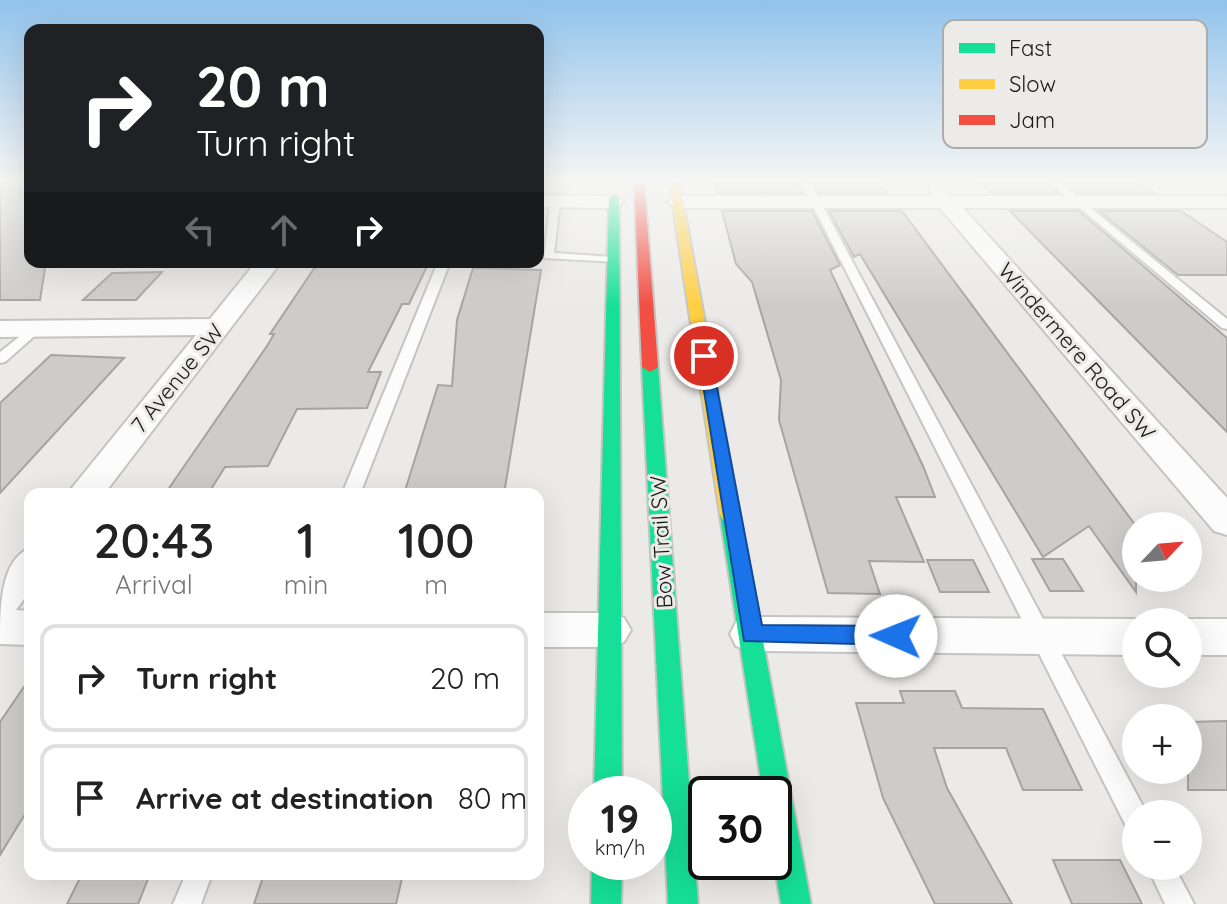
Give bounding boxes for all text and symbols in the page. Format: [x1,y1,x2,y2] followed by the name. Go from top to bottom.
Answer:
[943,20,1207,148] legend
[1009,34,1052,62] text: Fast
[196,51,330,121] text: 20 m
[64,56,168,160] icon: right
[1009,70,1056,98] text: Slow
[1009,106,1055,134] text: Jam
[196,120,355,165] text: Turn right
[178,208,222,252] icon: left
[262,208,306,252] icon: ahead
[346,208,390,252] icon: right
[992,257,1162,445] street label: Windermere Road SW
[125,318,229,438] street label: 7 Avenue SW
[670,322,738,390] pin
[682,334,726,378] icon: arrive
[644,475,678,609] street label: Bow Trail SW
[94,510,214,570] text: 20:43
[297,510,315,570] text: 1
[398,510,474,570] text: 100
[1122,512,1202,592] north arrow
[1122,512,1202,880] map controls
[115,568,193,601] text: Arrival
[284,568,328,601] text: min
[424,568,448,601] text: m
[854,594,938,678] position arrow
[1122,608,1202,688] button: search
[68,656,112,700] icon: right
[136,659,277,697] text: Turn right
[430,659,500,697] text: 20 m
[1122,704,1202,784] button: +
[68,776,112,820] icon: arrive
[688,776,792,880] speed limit sign: 30
[136,779,434,817] text: Arrive at destination
[458,779,527,817] text: 80 m
[601,793,639,843] text: 19
[1122,800,1202,880] button: −
[595,835,645,860] text: km/h

